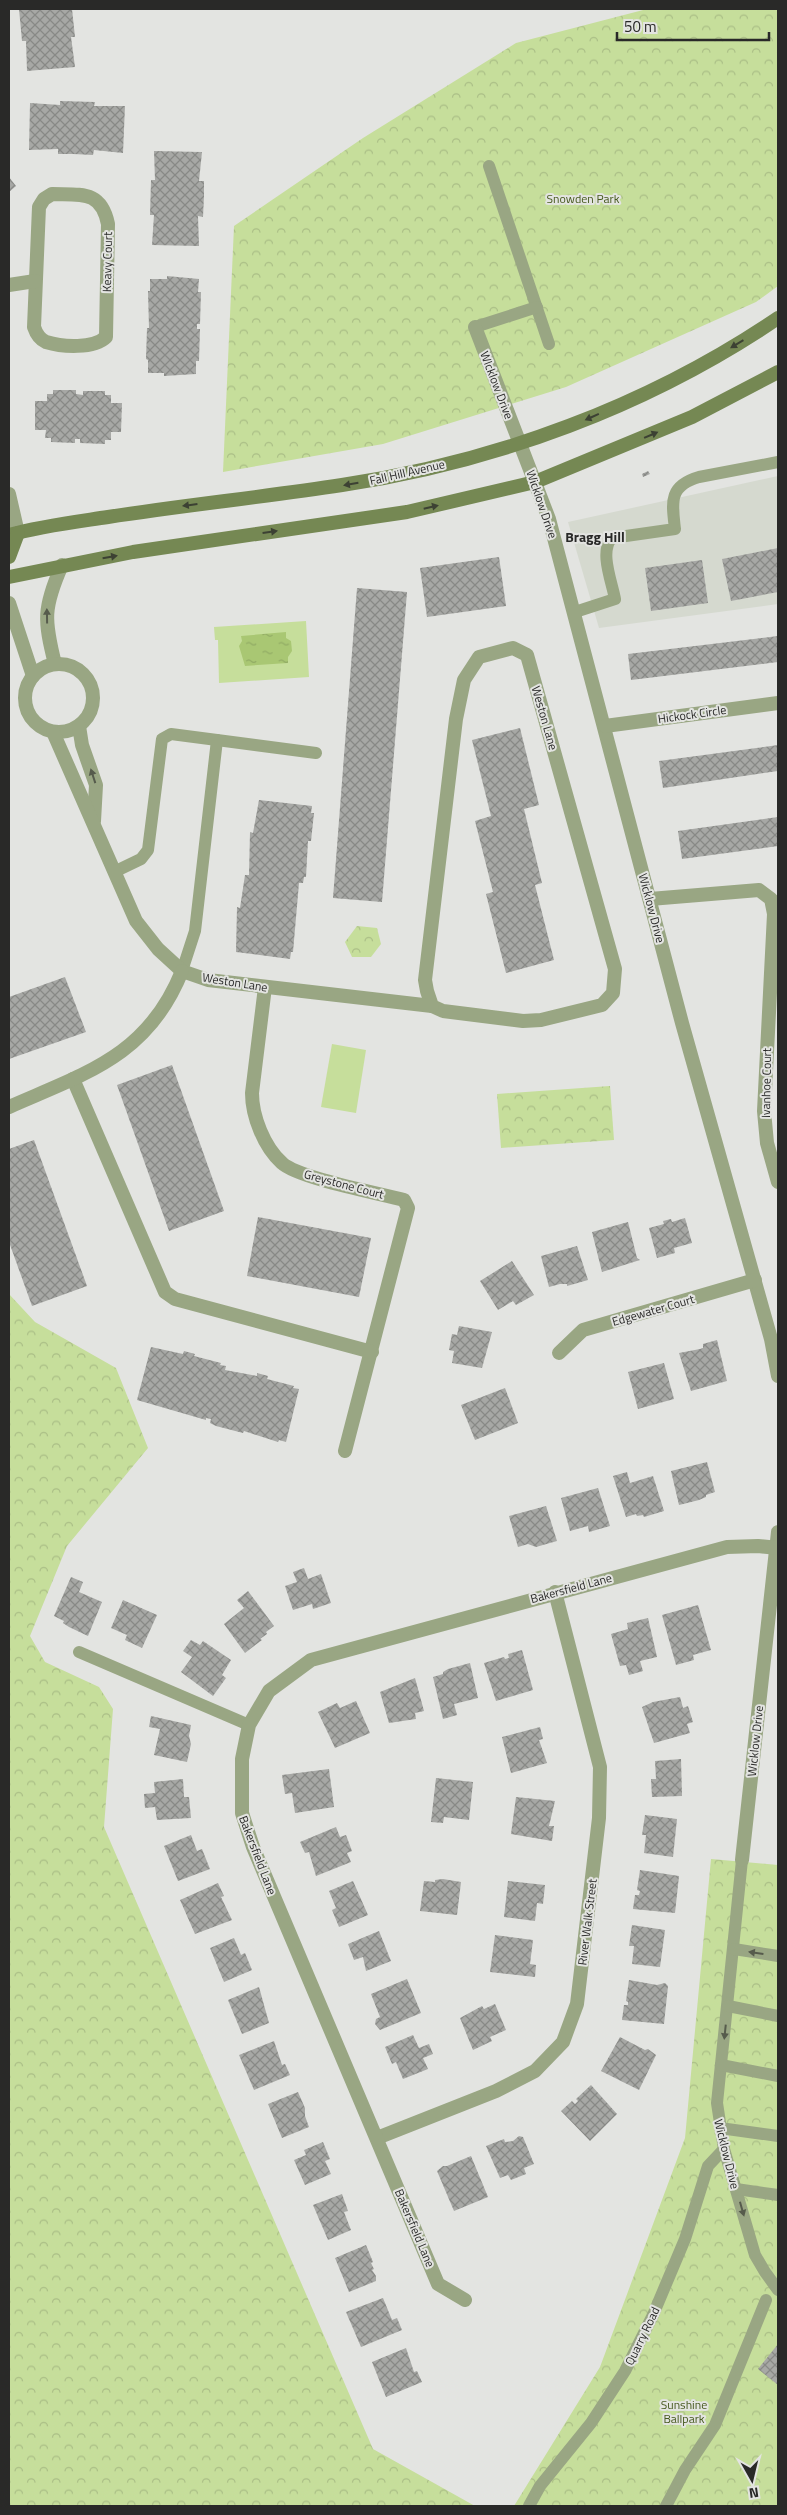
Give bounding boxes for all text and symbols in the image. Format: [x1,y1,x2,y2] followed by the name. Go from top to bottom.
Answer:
[617,10,770,42] scale bar
[624,15,657,38] text: 50 m
[547,189,620,208] park label: Snowden Park
[97,231,117,292] street label: Keavy Court
[730,339,743,348] one-way arrow
[475,348,519,422] street label: WIcklow Drive
[585,414,599,422] one-way arrow
[644,430,658,438] one-way arrow
[368,454,446,490] street label: Fall Hill Avenue
[521,467,563,541] street label: Wicklow Drive
[343,480,359,488] one-way arrow
[182,501,198,509] one-way arrow
[423,503,438,511] one-way arrow
[565,526,625,547] district label: Bragg Hill
[263,528,279,536] one-way arrow
[102,552,118,560] one-way arrow
[43,608,51,624] one-way arrow
[527,684,563,752] street label: Weston Lane
[657,700,727,728] street label: Hickock Circle
[89,768,97,783] one-way arrow
[634,871,670,945] street label: Wicklow Drive
[201,967,269,997] street label: Weston Lane
[756,1047,776,1118] street label: Ivanhoe Court
[302,1164,387,1204] street label: Greystone Court
[610,1289,697,1331] street label: Edgewater Court
[528,1568,614,1608] street label: Bakersfield Lane
[742,1705,768,1777] street label: Wicklow Drive
[234,1813,282,1897] street label: Bakersfield Lane
[572,1877,602,1966] street label: River Walk Street
[748,1948,764,1956] one-way arrow
[721,2025,729,2041] one-way arrow
[709,2117,745,2191] street label: Wicklow Drive
[390,2186,440,2270] street label: Bakersfield Lane
[738,2202,746,2217] one-way arrow
[620,2304,664,2368] street label: Quarry Road
[661,2395,707,2428] park label: Sunshine Ballpark
[727,2455,777,2505] north arrow
[748,2482,760,2504] text: N

